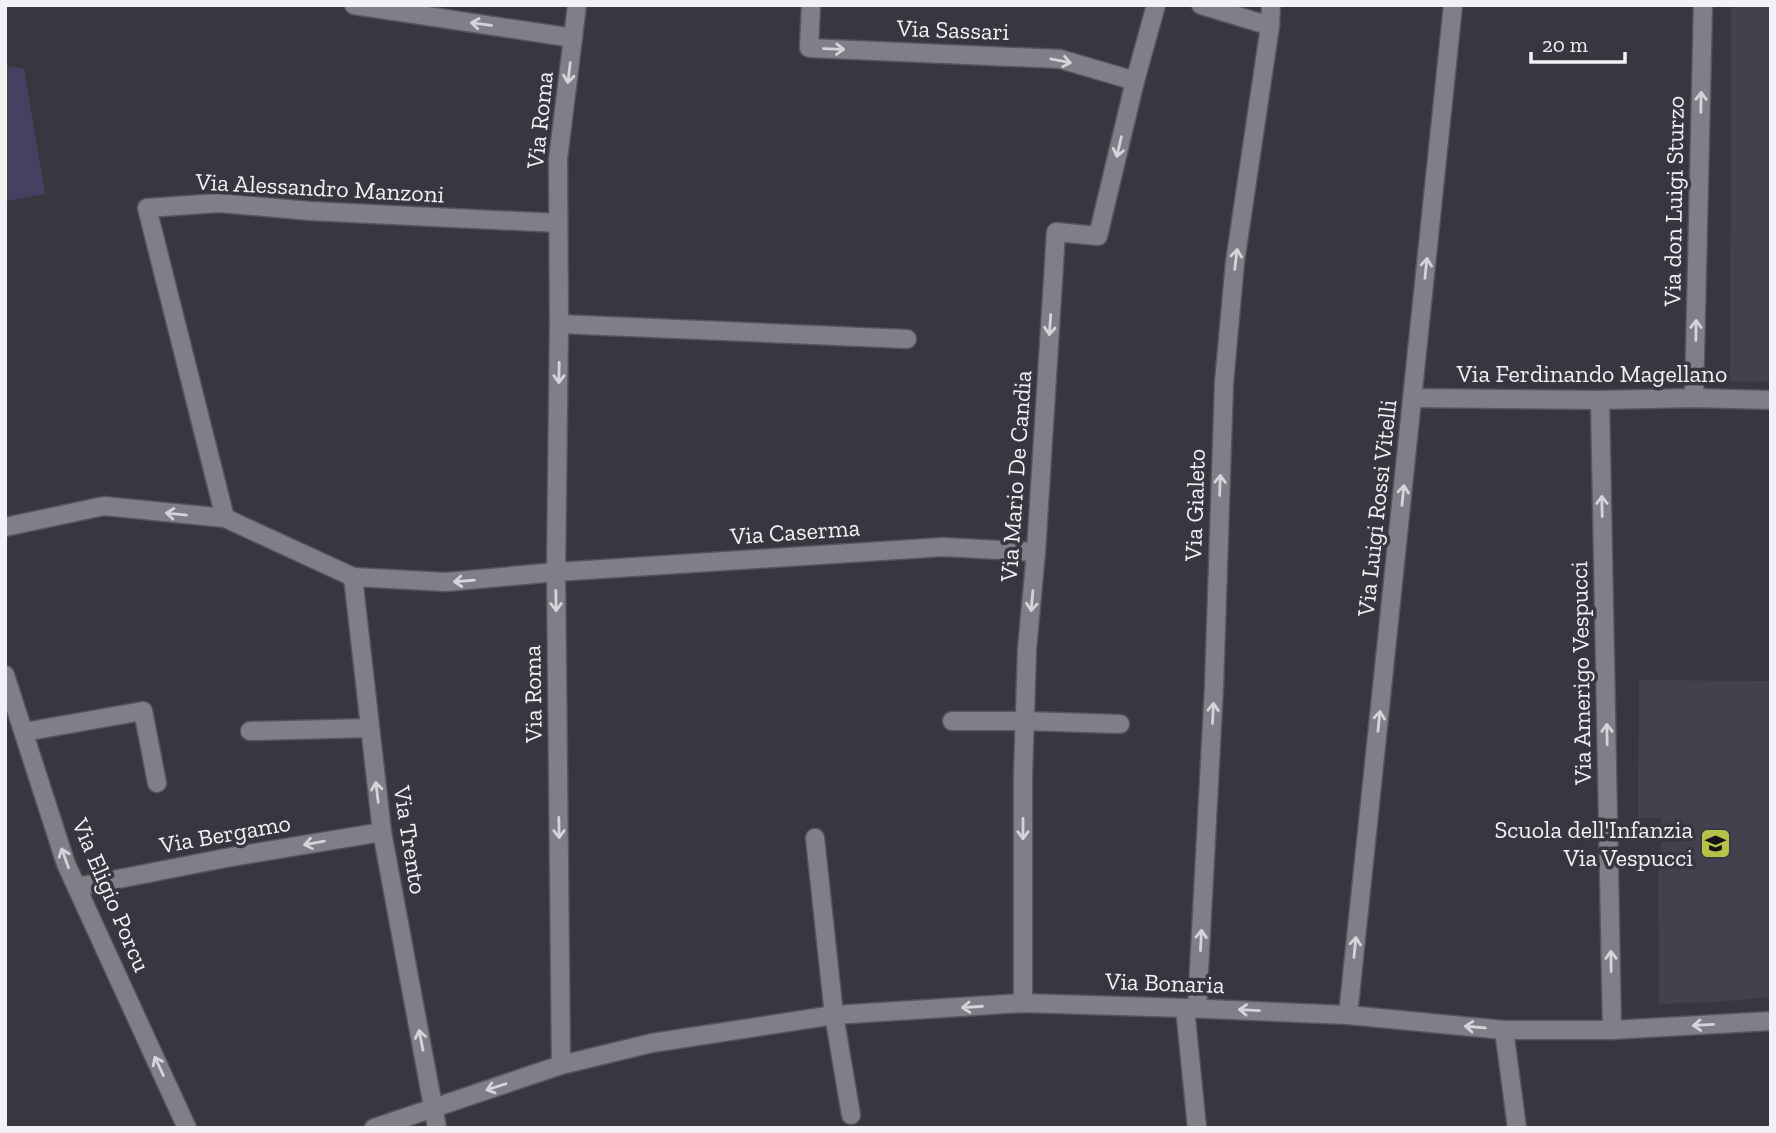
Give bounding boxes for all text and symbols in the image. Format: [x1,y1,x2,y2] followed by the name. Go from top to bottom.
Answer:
[895,13,1010,46] street label: Via Sassari
[470,17,493,30] one-way arrow
[1531,21,1626,65] scale bar
[1542,32,1588,57] text: 20 m
[823,43,846,56] one-way arrow
[1049,55,1072,68] one-way arrow
[562,61,575,84] one-way arrow
[520,69,559,171] street label: Via Roma
[1694,91,1708,114] one-way arrow
[1657,95,1690,308] street label: Via don Luigi Sturzo
[1112,135,1125,158] one-way arrow
[194,166,445,209] street label: Via Alessandro Manzoni
[1230,248,1243,270] one-way arrow
[1420,258,1433,280] one-way arrow
[1044,314,1057,337] one-way arrow
[1689,319,1702,342] one-way arrow
[1456,359,1727,388] street label: Via Ferdinando Magellano
[552,362,565,385] one-way arrow
[994,369,1037,584] street label: Via Mario De Candia
[1351,398,1402,619] street label: Via Luigi Rossi Vitelli
[1178,448,1211,563] street label: Via Gialeto
[1214,474,1227,497] one-way arrow
[1396,484,1409,507] one-way arrow
[1595,495,1609,518] one-way arrow
[165,507,188,520] one-way arrow
[728,512,861,551] street label: Via Caserma
[1564,561,1597,786] street label: Via Amerigo Vespucci
[453,574,476,587] one-way arrow
[550,589,563,612] one-way arrow
[1025,590,1038,612] one-way arrow
[517,644,548,744] street label: Via Roma
[1206,701,1219,724] one-way arrow
[1373,710,1386,733] one-way arrow
[1600,723,1613,746] one-way arrow
[370,781,383,804] one-way arrow
[387,783,433,896] street label: Via Trento
[156,808,293,859] street label: Via Bergamo
[66,813,157,976] street label: Via Eligio Porcu
[1494,815,1693,872] place label: Scuola dell'Infanzia Via Vespucci
[552,817,566,840] one-way arrow
[1016,817,1030,840] one-way arrow
[1699,827,1733,861] school or university icon: Scuola dell'Infanzia Via Vespucci
[303,837,326,850] one-way arrow
[58,848,70,870] one-way arrow
[1195,929,1208,952] one-way arrow
[1349,936,1362,959] one-way arrow
[1604,950,1618,973] one-way arrow
[1104,966,1226,999] street label: Via Bonaria
[961,1000,984,1013] one-way arrow
[1237,1004,1260,1017] one-way arrow
[1691,1018,1714,1031] one-way arrow
[1465,1020,1487,1033] one-way arrow
[414,1029,427,1052] one-way arrow
[151,1056,165,1077] one-way arrow
[486,1082,508,1094] one-way arrow

